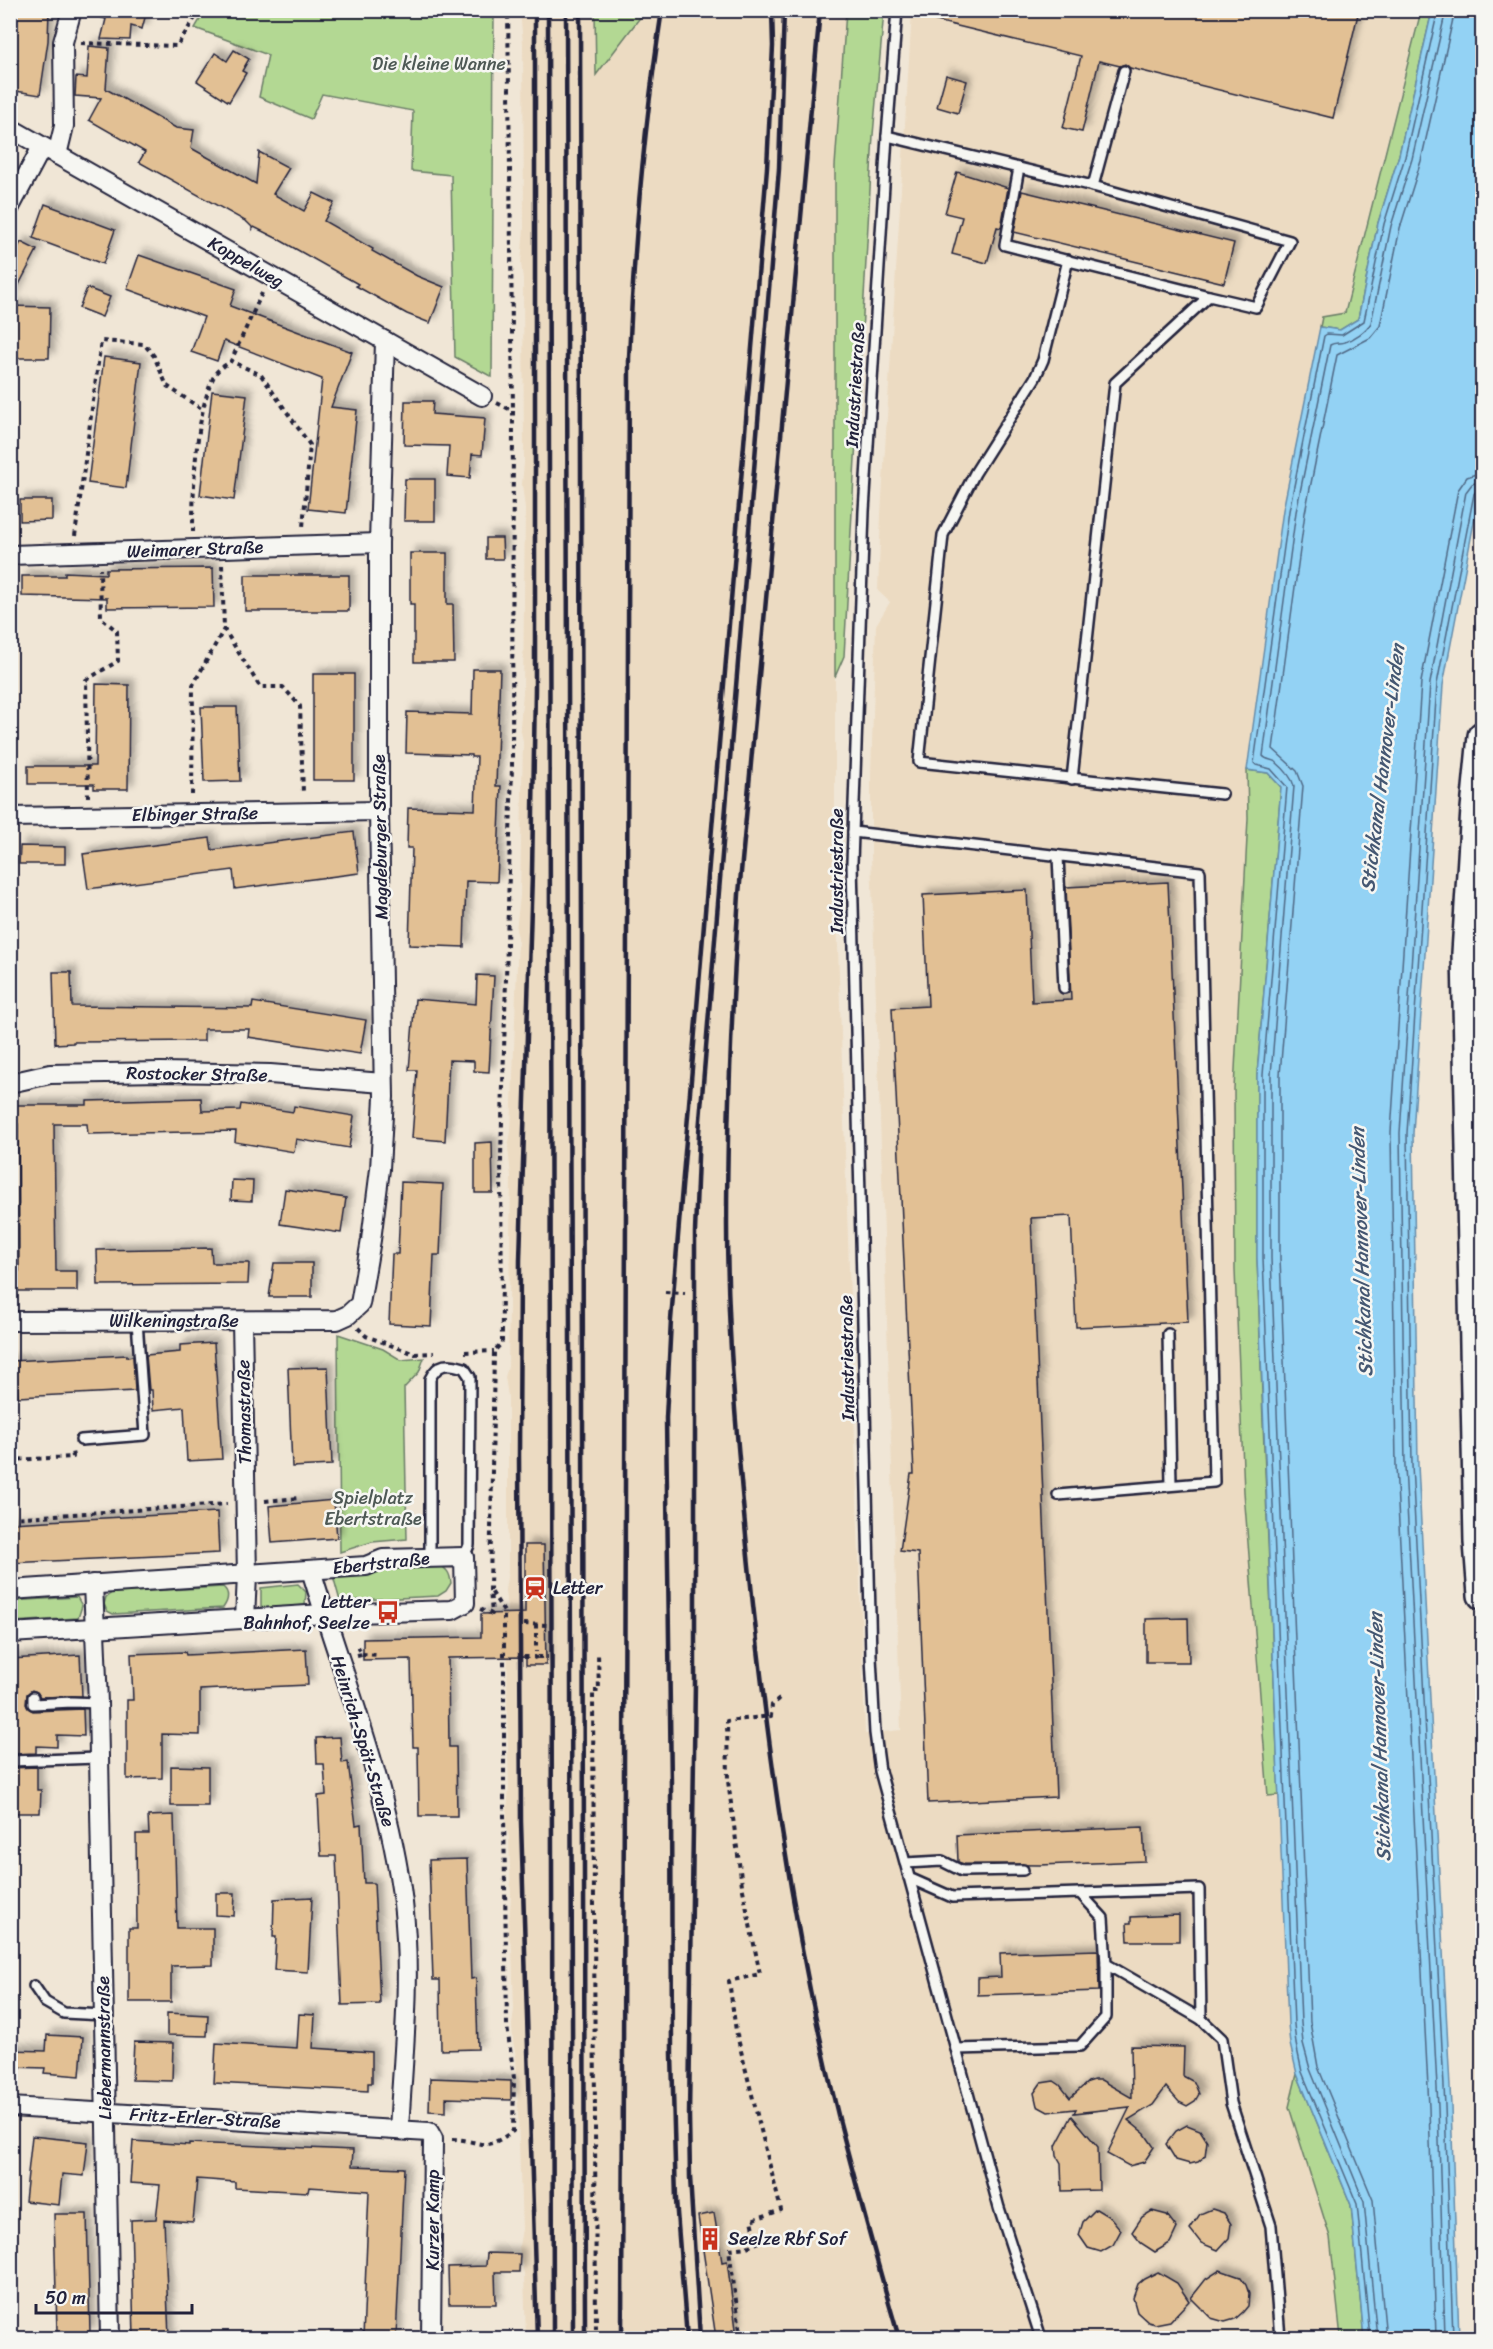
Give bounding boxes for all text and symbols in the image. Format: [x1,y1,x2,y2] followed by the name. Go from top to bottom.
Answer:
[372,48,506,80] park label: Die kleine Wanne
[202,227,290,297] street label: Koppelweg
[836,321,874,450] street label: Industriestraße
[126,531,264,567] street label: Weimarer Straße
[1350,640,1415,894] water label: Stichkanal Hannover-Linden
[363,754,397,920] street label: Magdeburger Straße
[131,797,259,831] street label: Elbinger Straße
[821,808,853,935] street label: Industriestraße
[126,1057,268,1091] street label: Rostocker Straße
[1340,1125,1383,1377] water label: Stichkanal Hannover-Linden
[830,1295,864,1422] street label: Industriestraße
[109,1305,239,1337] street label: Wilkeningstraße
[227,1359,261,1465] street label: Thomastraße
[324,1482,422,1535] park label: Spielplatz Ebertstraße
[331,1542,431,1584] street label: Ebertstraße
[553,1572,604,1604] place label: Letter
[522,1575,548,1601] station icon: Letter
[243,1586,372,1639] place label: Letter Bahnhof, Seelze
[375,1599,401,1625] bus stop icon: Letter Bahnhof, Seelze
[1358,1610,1401,1862] water label: Stichkanal Hannover-Linden
[322,1651,404,1831] street label: Heinrich-Spät-Straße
[87,1976,121,2120] street label: Liebermannstraße
[129,2098,282,2138] street label: Fritz-Erler-Straße
[417,2169,449,2271] street label: Kurzer Kamp
[728,2223,848,2255] place label: Seelze Rbf Sof
[697,2226,723,2252] building icon: Seelze Rbf Sof
[36,2277,192,2315] scale bar
[45,2282,86,2314] text: 50 m

